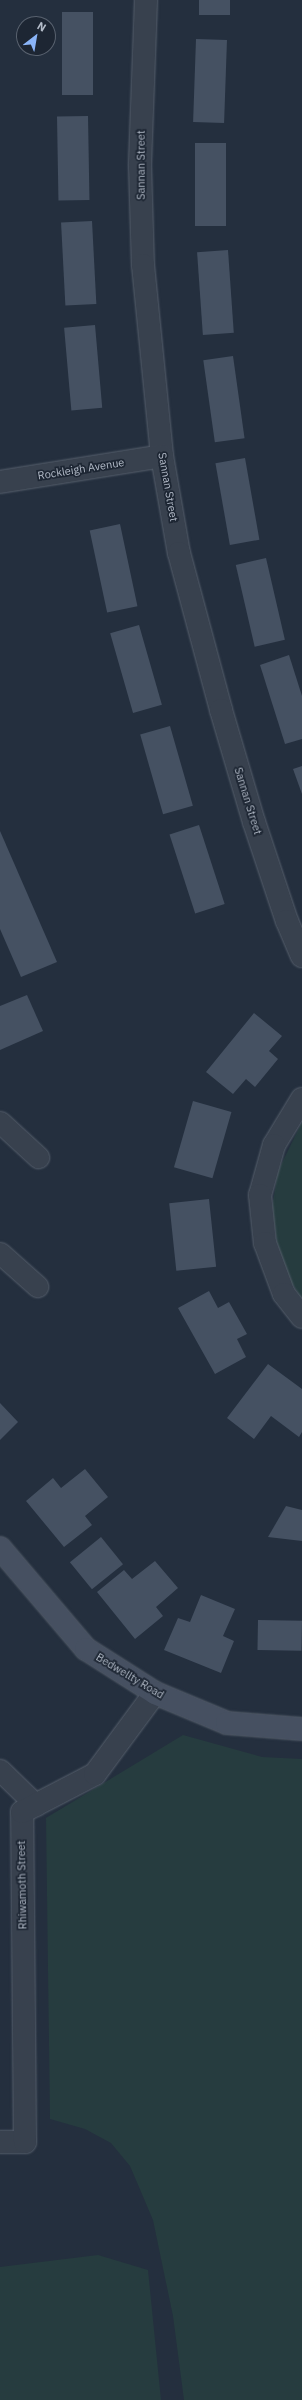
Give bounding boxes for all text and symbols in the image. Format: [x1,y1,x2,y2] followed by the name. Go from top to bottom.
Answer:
[16,16,56,56] north arrow
[35,19,49,35] text: N
[134,130,148,200] street label: Sannan Street
[155,452,181,522] street label: Sannan Street
[37,456,125,482] street label: Rockleigh Avenue
[232,766,264,836] street label: Sannan Street
[94,1650,166,1702] street label: Bedwellty Road
[15,1840,29,1930] street label: Rhiwamoth Street

